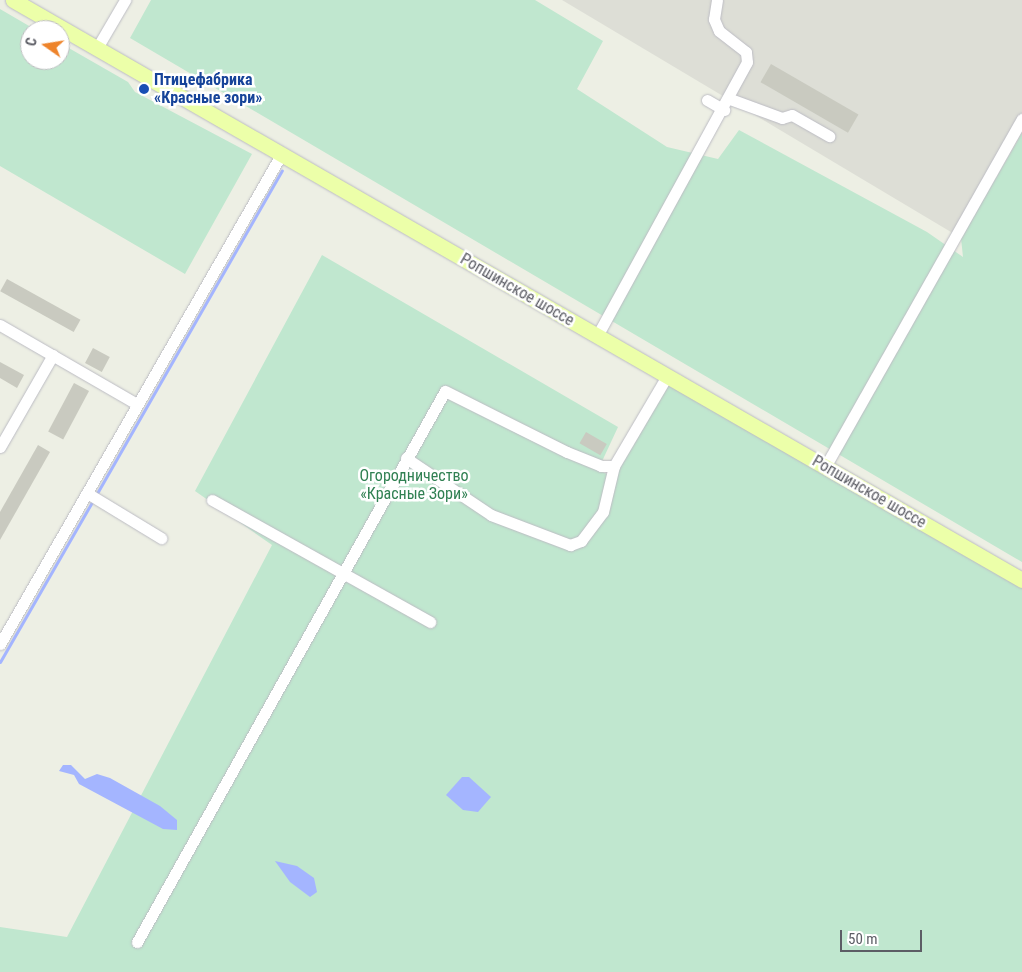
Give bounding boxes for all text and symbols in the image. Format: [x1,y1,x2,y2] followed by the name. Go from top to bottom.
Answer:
[20,20,70,70] north arrow
[23,36,40,48] text: С
[154,70,262,108] place label: Птицефабрика «Красные зори»
[138,83,150,95] marker: Птицефабрика «Красные зори»
[457,250,577,330] street label: Ропшинское шоссе
[809,452,929,532] street label: Ропшинское шоссе
[359,466,469,504] park label: Огородничество «Красные Зори»
[842,920,924,952] scale bar
[848,930,878,948] text: 50 m

